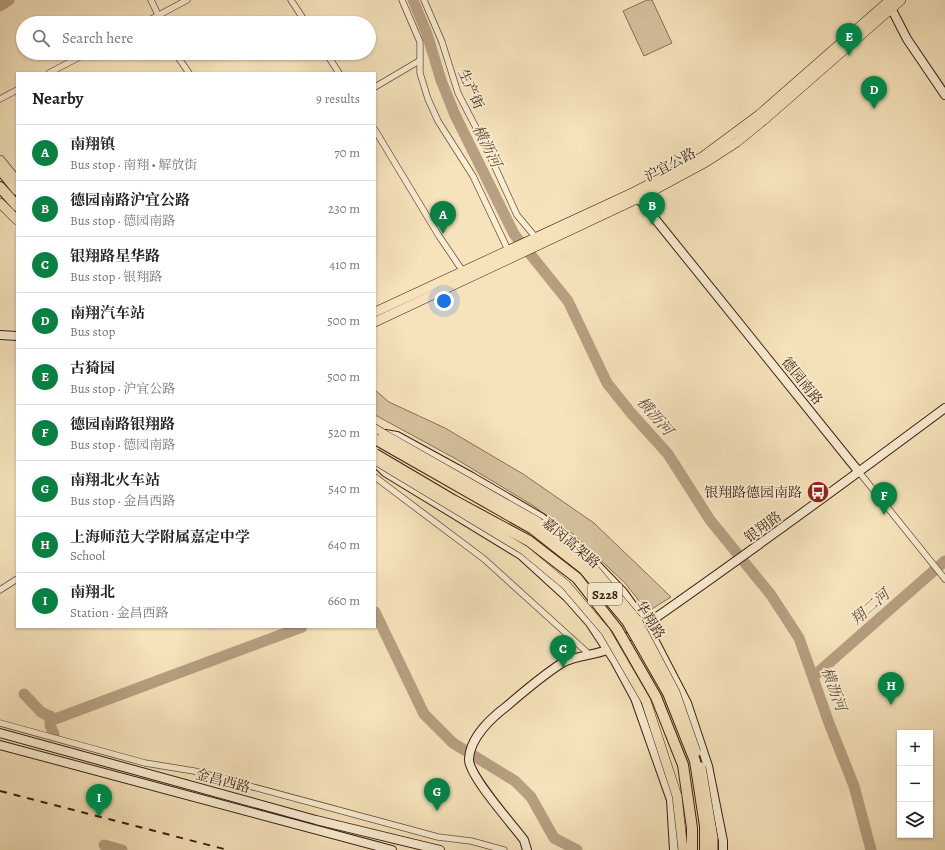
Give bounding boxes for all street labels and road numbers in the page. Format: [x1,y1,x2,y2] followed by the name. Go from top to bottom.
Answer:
[454,66,488,112] street label: 生产街
[641,143,699,187] street label: 沪宜公路
[777,353,827,409] street label: 德园南路
[740,507,786,547] street label: 银翔路
[538,513,604,573] street label: 嘉闵高架路
[588,583,622,605] road number: S228
[631,597,669,643] street label: 华翔路
[193,765,253,797] street label: 金昌西路

